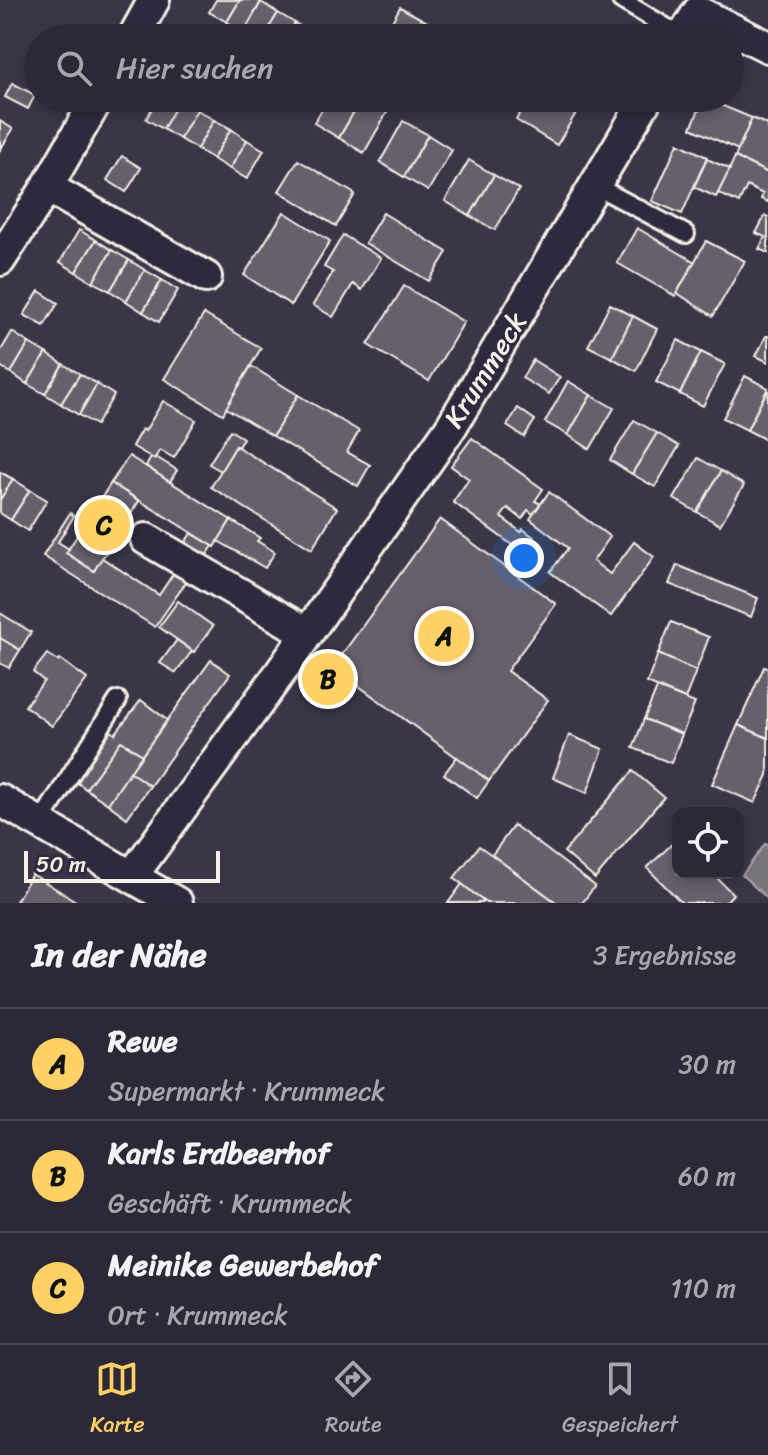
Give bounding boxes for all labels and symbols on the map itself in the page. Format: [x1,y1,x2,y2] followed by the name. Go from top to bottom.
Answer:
[430,302,540,438] street label: Krummeck
[78,495,130,555] pin: C
[504,538,544,578] your location
[418,606,470,666] pin: A
[302,649,354,709] pin: B
[24,847,220,883] scale bar

